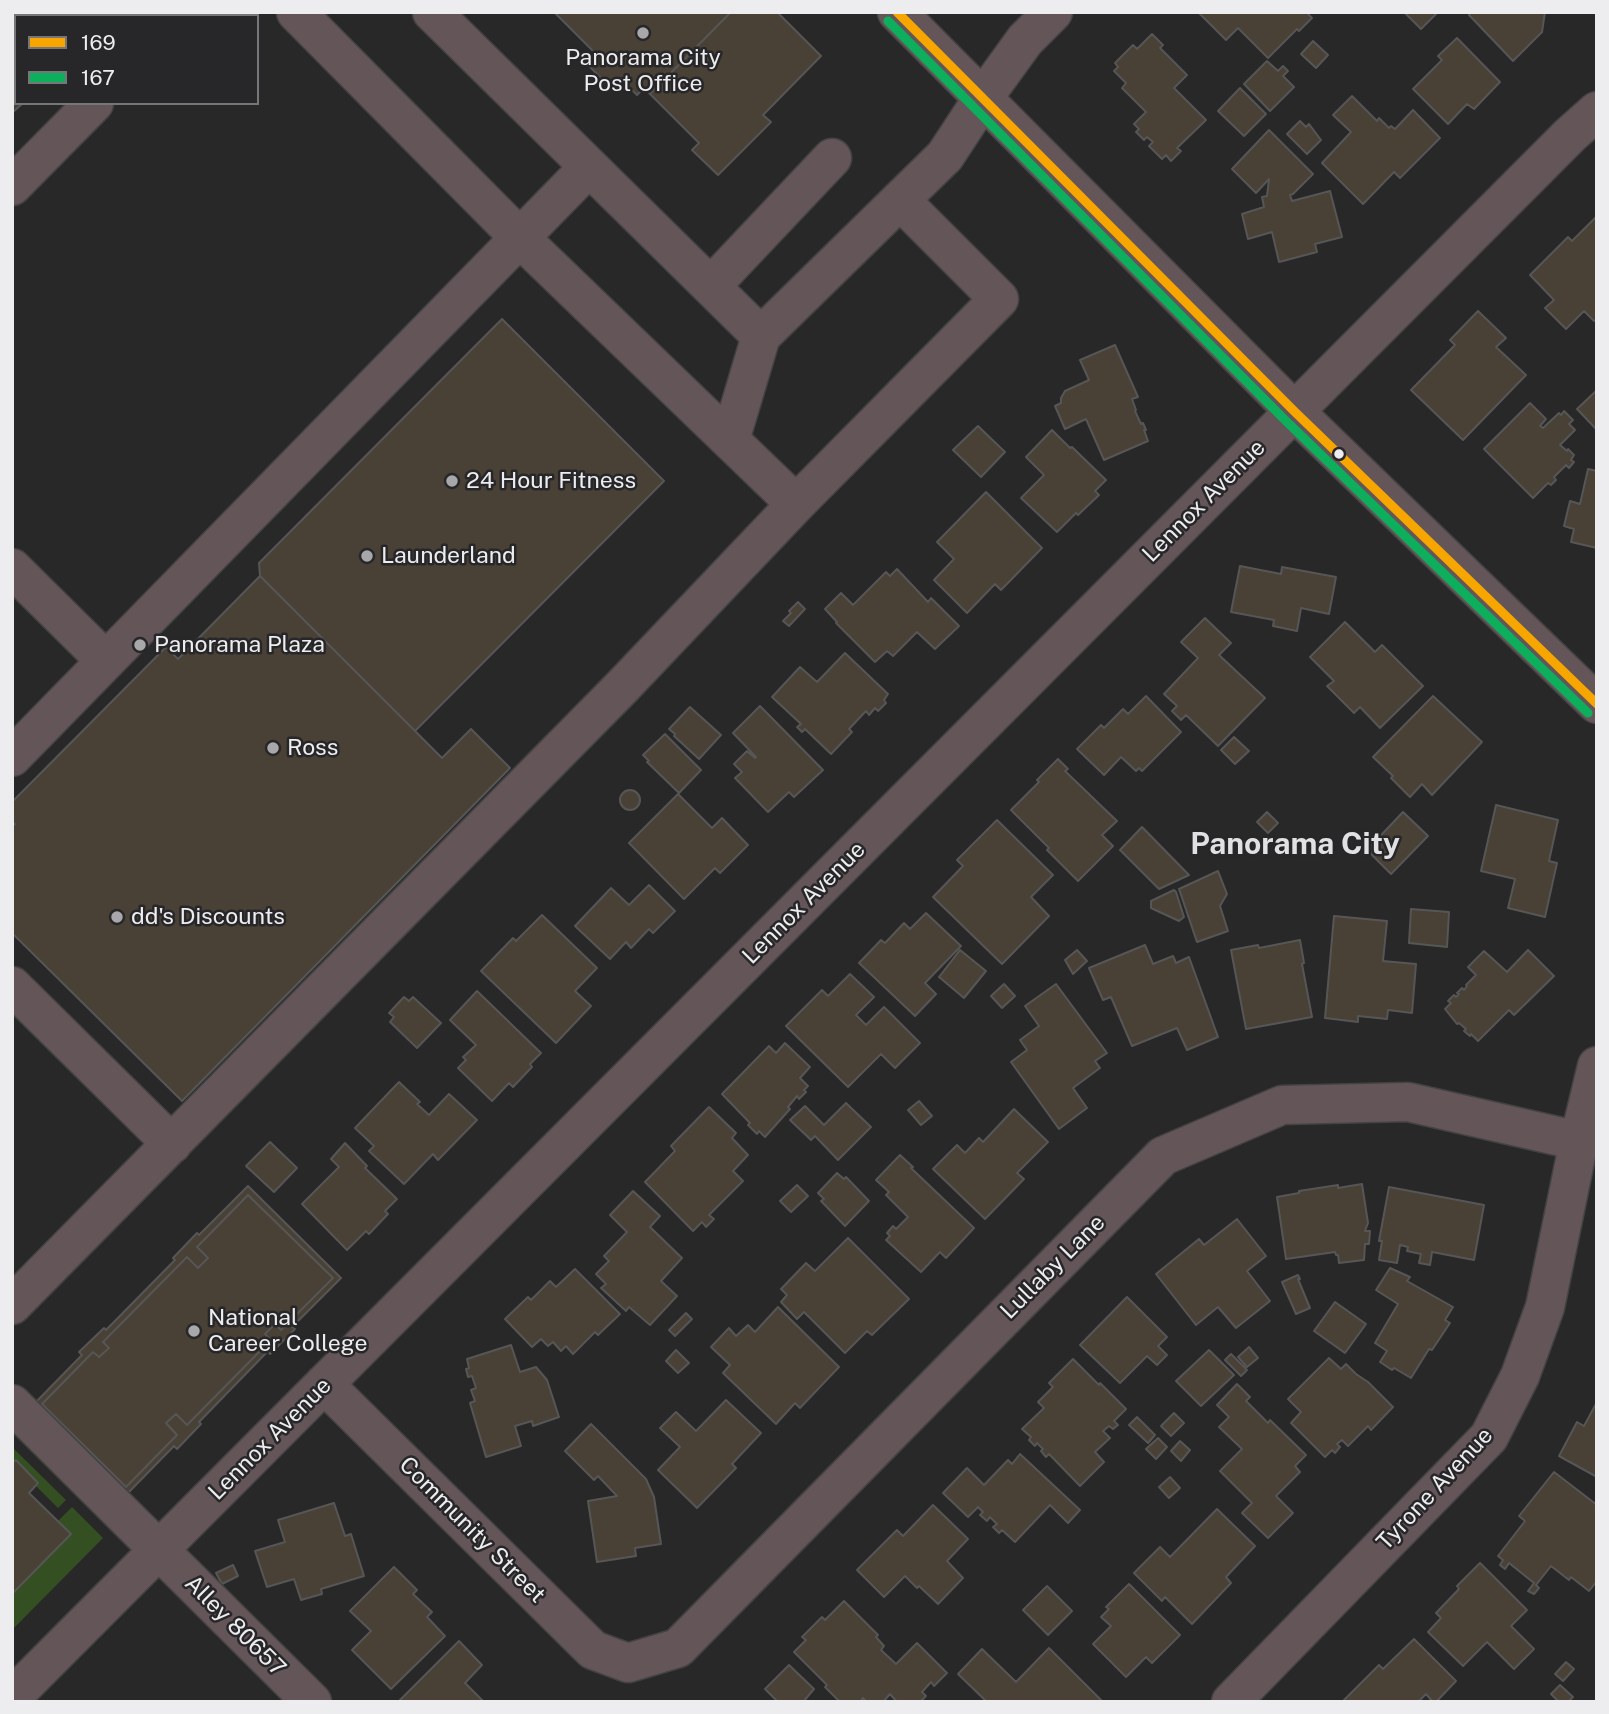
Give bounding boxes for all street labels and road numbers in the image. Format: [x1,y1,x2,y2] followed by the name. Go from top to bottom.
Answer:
[1137,434,1271,568] street label: Lennox Avenue
[737,836,871,970] street label: Lennox Avenue
[995,1209,1111,1325] street label: Lullaby Lane
[203,1372,337,1506] street label: Lennox Avenue
[1371,1422,1499,1556] street label: Tyrone Avenue
[393,1451,551,1609] street label: Community Street
[179,1570,291,1682] street label: Alley 80657

